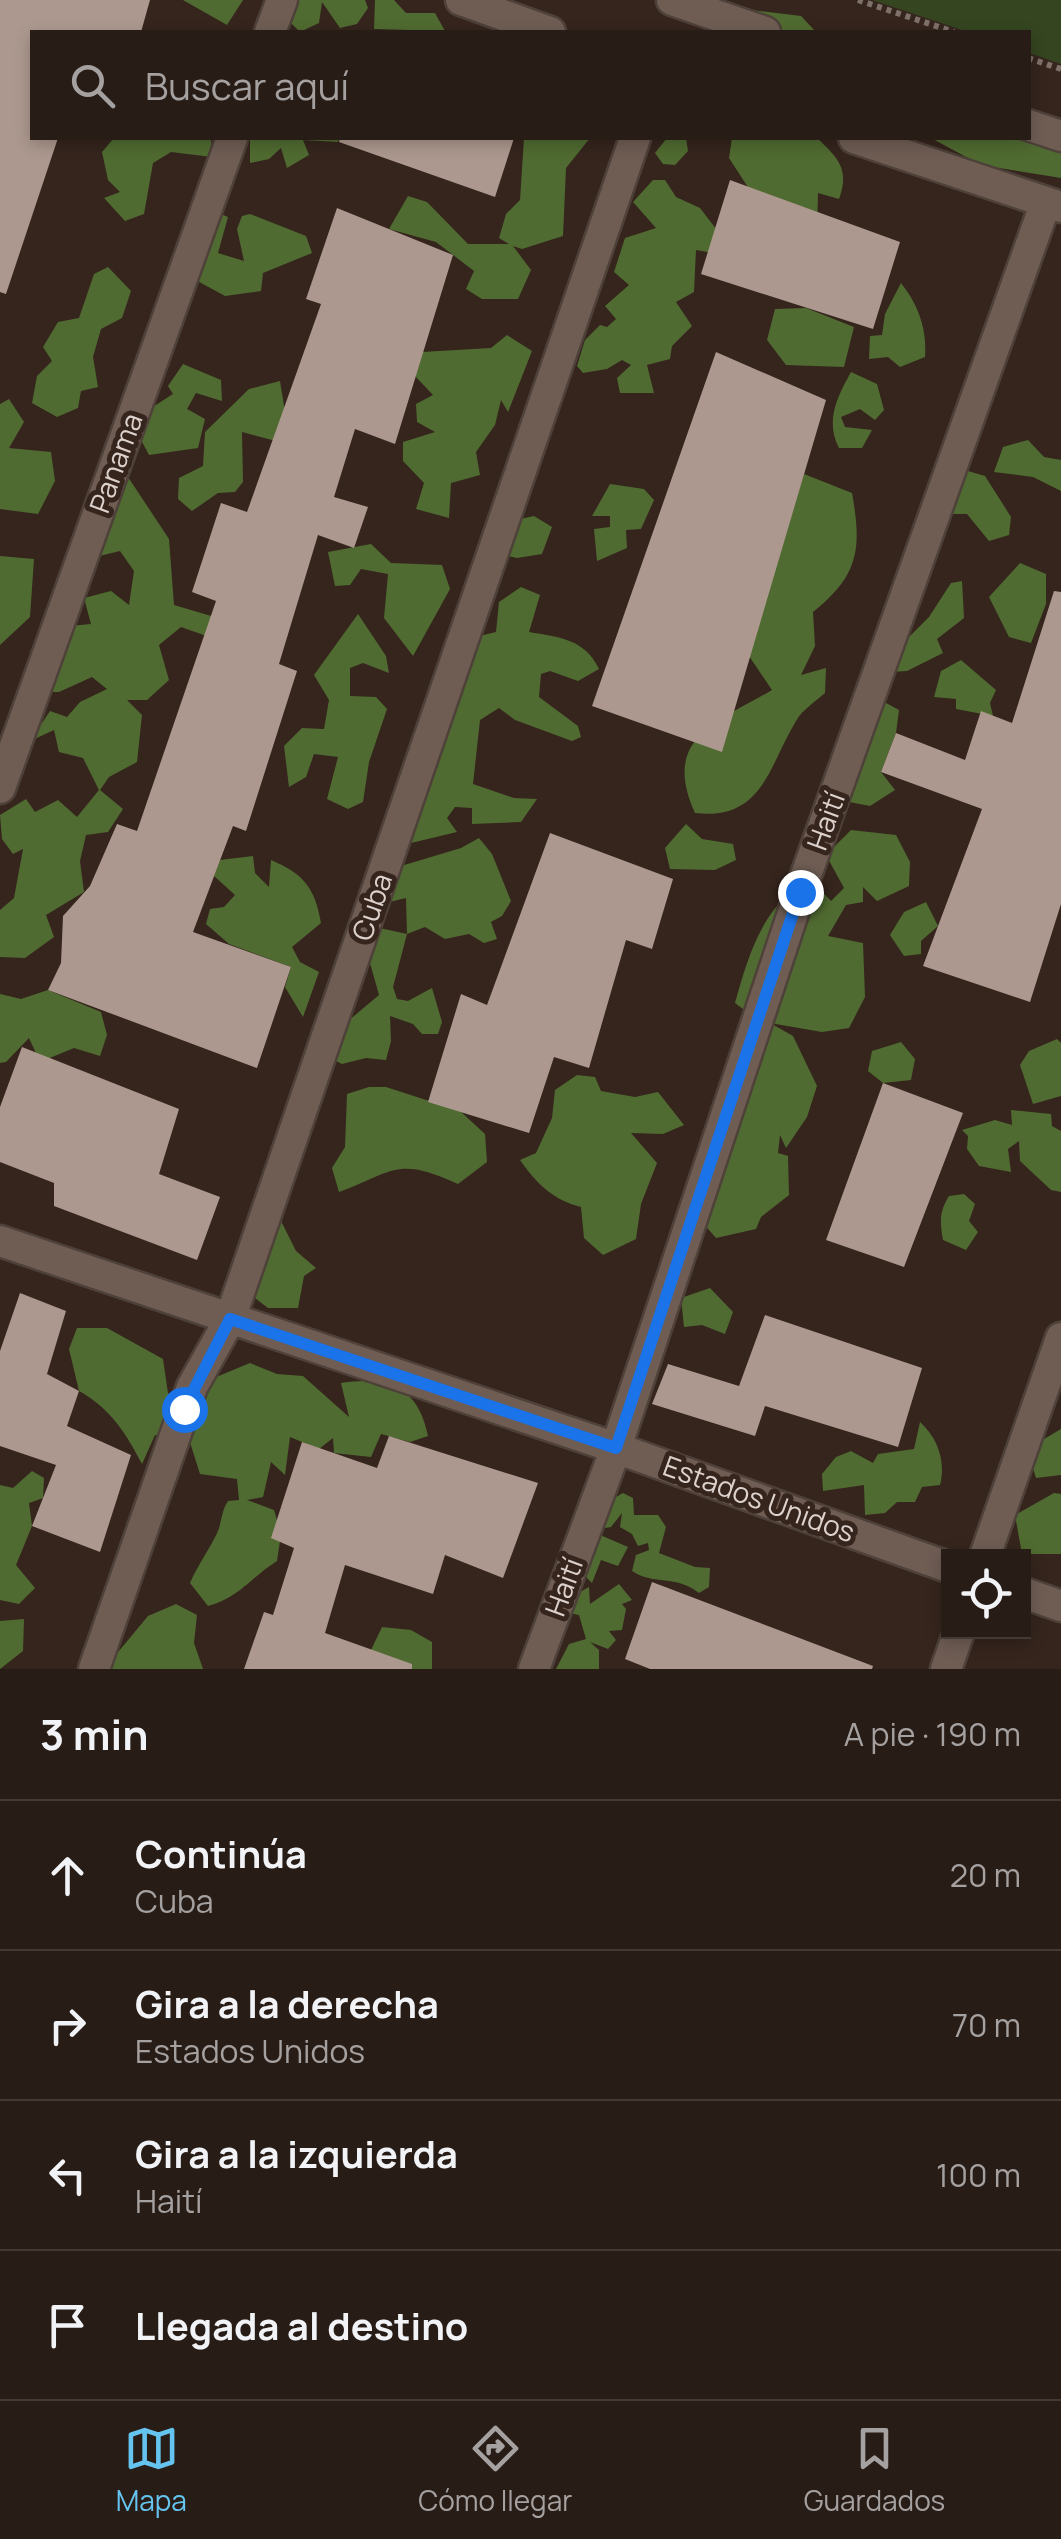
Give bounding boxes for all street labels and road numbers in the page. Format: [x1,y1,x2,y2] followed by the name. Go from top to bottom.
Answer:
[80,408,151,518] street label: Panama
[797,786,853,855] street label: Haití
[342,868,400,945] street label: Cuba
[658,1446,860,1550] street label: Estados Unidos
[535,1552,591,1621] street label: Haití

